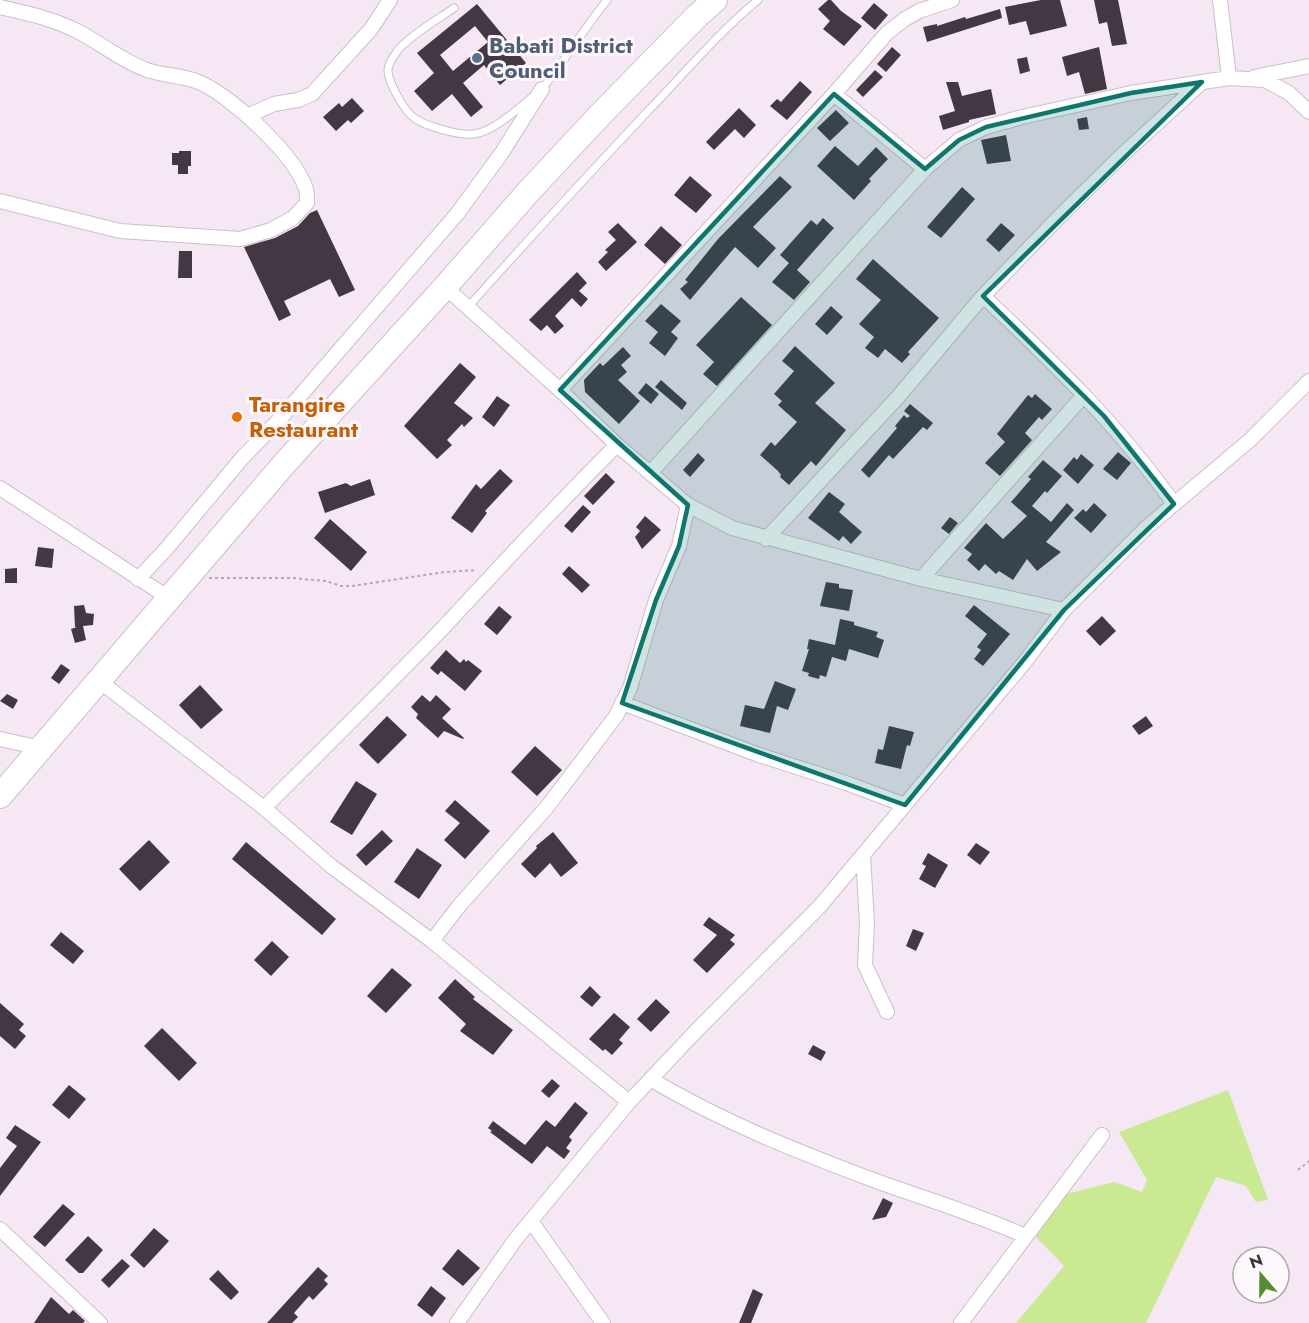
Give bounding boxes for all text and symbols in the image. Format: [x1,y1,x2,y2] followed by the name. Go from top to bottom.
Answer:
[489,29,633,86] place label: Babati District Council
[470,51,484,65] marker: Babati District Council
[249,388,358,445] place label: Tarangire Restaurant
[230,410,244,424] marker: Tarangire Restaurant
[1231,1245,1291,1305] north arrow
[1246,1248,1266,1274] text: N

